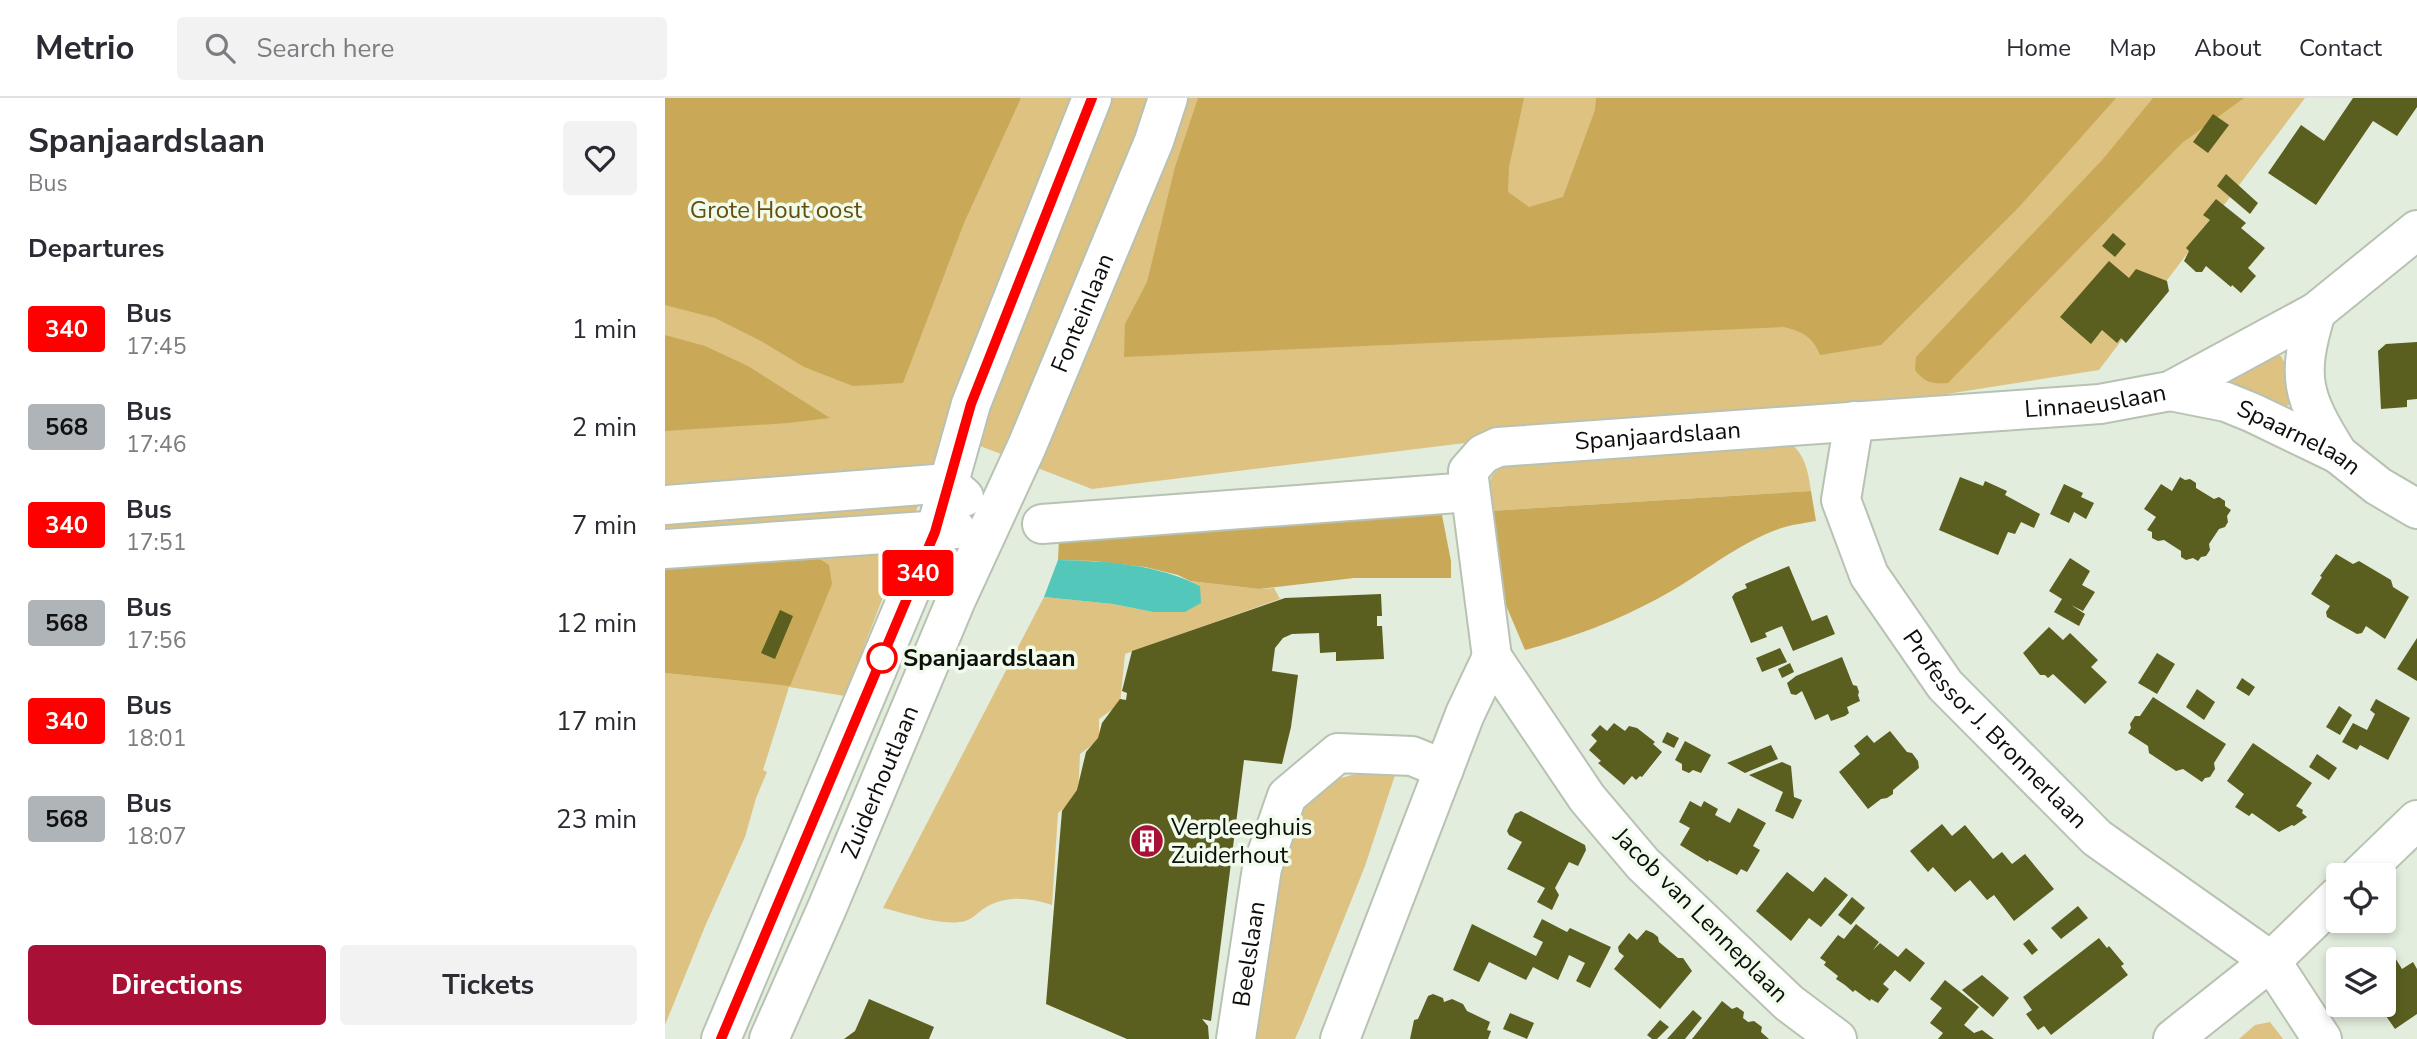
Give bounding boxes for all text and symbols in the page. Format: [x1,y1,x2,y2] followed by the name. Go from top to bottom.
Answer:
[177,17,667,80] search box
[35,26,135,71] text: Metrio
[201,29,239,67] icon: search
[257,31,394,66] text: Search here
[2006,32,2071,64] text: Home
[2109,32,2156,64] text: Map
[2194,32,2261,64] text: About
[2299,32,2382,64] text: Contact
[28,119,265,164] text: Spanjaardslaan
[563,121,637,195] button: heart
[28,168,68,199] text: Bus
[690,194,863,226] park label: Grote Hout oost
[28,231,164,266] text: Departures
[1043,248,1121,377] street label: Fonteinlaan
[126,296,172,331] text: Bus
[572,312,637,347] text: 1 min
[45,313,88,345] text: 340
[126,331,186,362] text: 17:45
[2023,376,2169,425] street label: Linnaeuslaan
[2232,392,2368,482] street label: Spaarnelaan
[126,394,172,429] text: Bus
[572,410,637,445] text: 2 min
[45,411,88,443] text: 568
[1573,414,1742,457] street label: Spanjaardslaan
[126,429,186,460] text: 17:46
[126,492,172,527] text: Bus
[572,508,637,543] text: 7 min
[45,509,88,541] text: 340
[126,527,186,558] text: 17:51
[878,550,958,596] line badge: 340
[896,557,940,589] text: 340
[126,590,172,625] text: Bus
[556,606,637,641] text: 12 min
[45,607,88,639] text: 568
[1895,623,2095,836] street label: Professor J. Bronnerlaan
[126,625,186,656] text: 17:56
[903,642,1075,674] place label: Spanjaardslaan
[867,643,897,673] marker: Spanjaardslaan
[126,688,172,723] text: Bus
[833,700,926,863] street label: Zuiderhoutlaan
[556,704,637,739] text: 17 min
[45,705,88,737] text: 340
[126,723,186,754] text: 18:01
[126,786,172,821] text: Bus
[556,802,637,837] text: 23 min
[45,803,88,835] text: 568
[1170,811,1312,871] place label: Verpleeghuis Zuiderhout
[1606,820,1796,1010] street label: Jacob van Lenneplaan
[126,821,186,852] text: 18:07
[1128,822,1166,860] building icon: Verpleeghuis Zuiderhout
[2326,863,2396,1017] map controls
[2326,863,2396,933] button: locate
[1225,899,1273,1009] street label: Beelslaan
[28,945,326,1025] button: Directions
[340,945,637,1025] button: Tickets
[2326,947,2396,1017] button: layers

